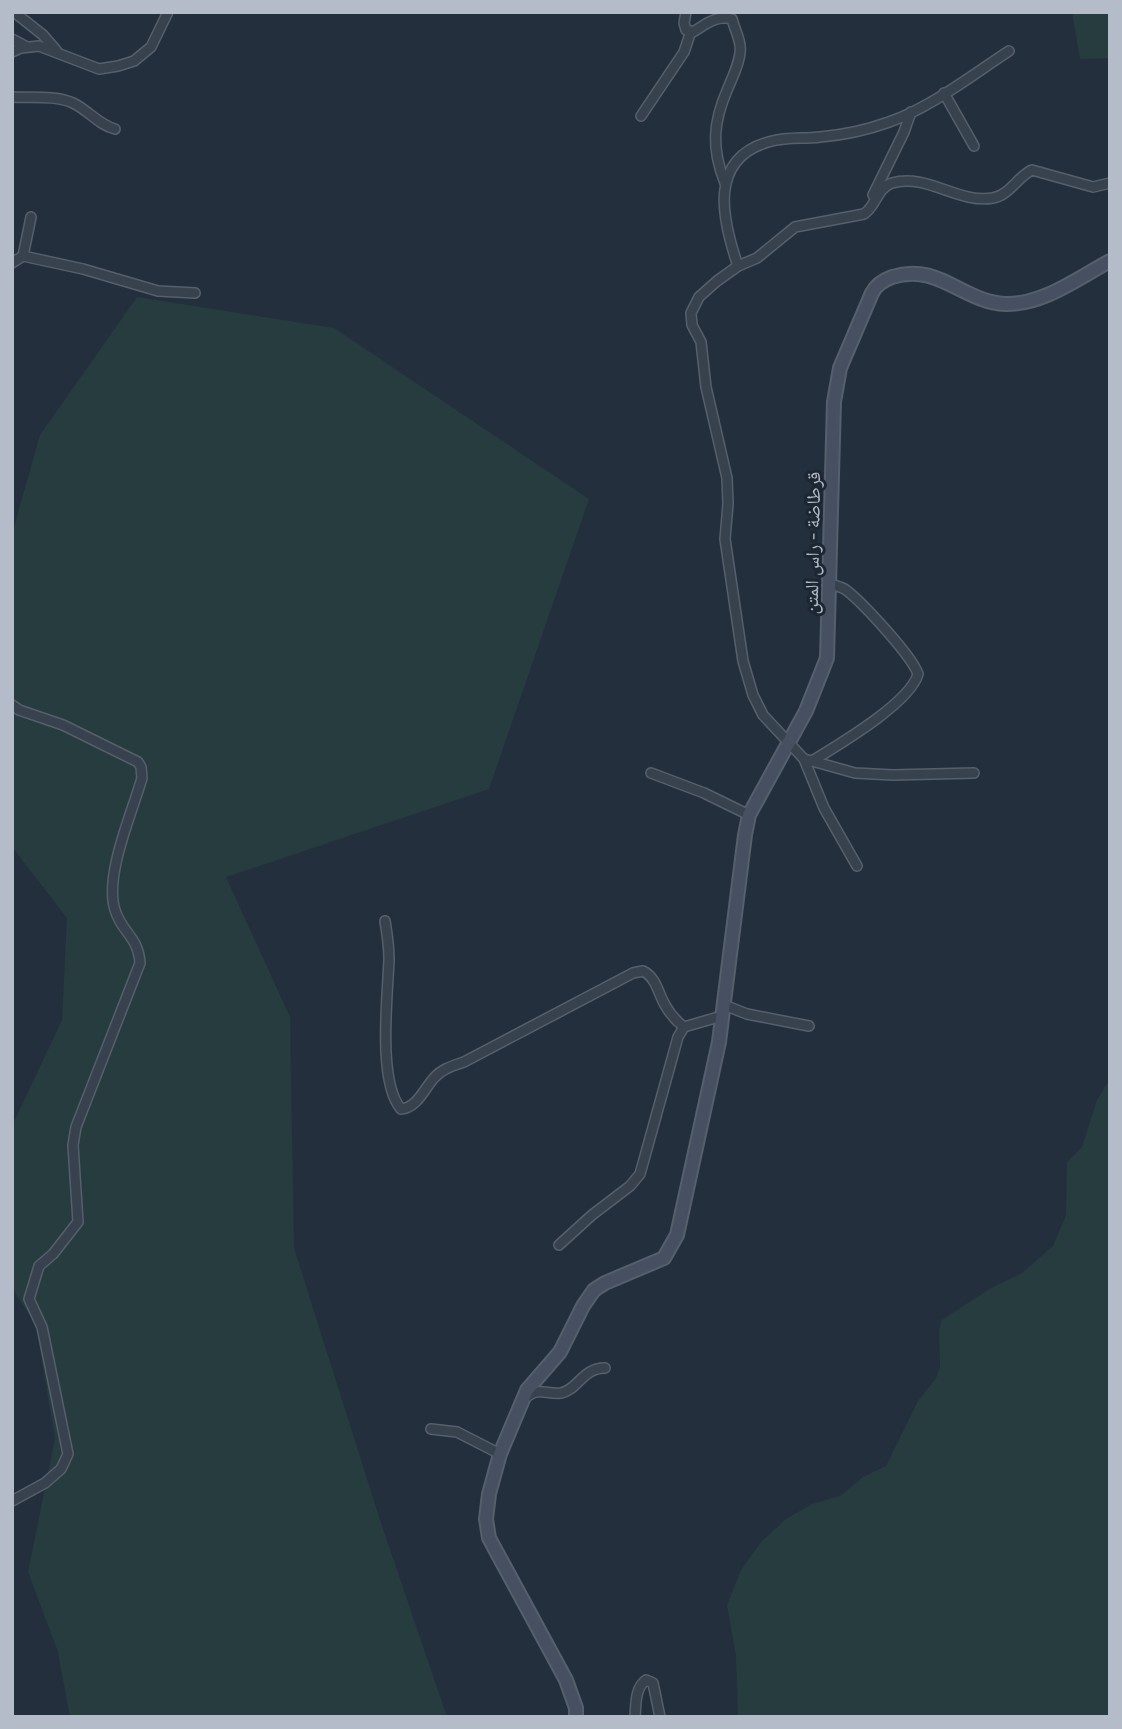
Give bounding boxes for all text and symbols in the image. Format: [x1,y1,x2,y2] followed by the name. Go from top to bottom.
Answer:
[796,471,827,615] street label: قرطاضة - راس المتن

